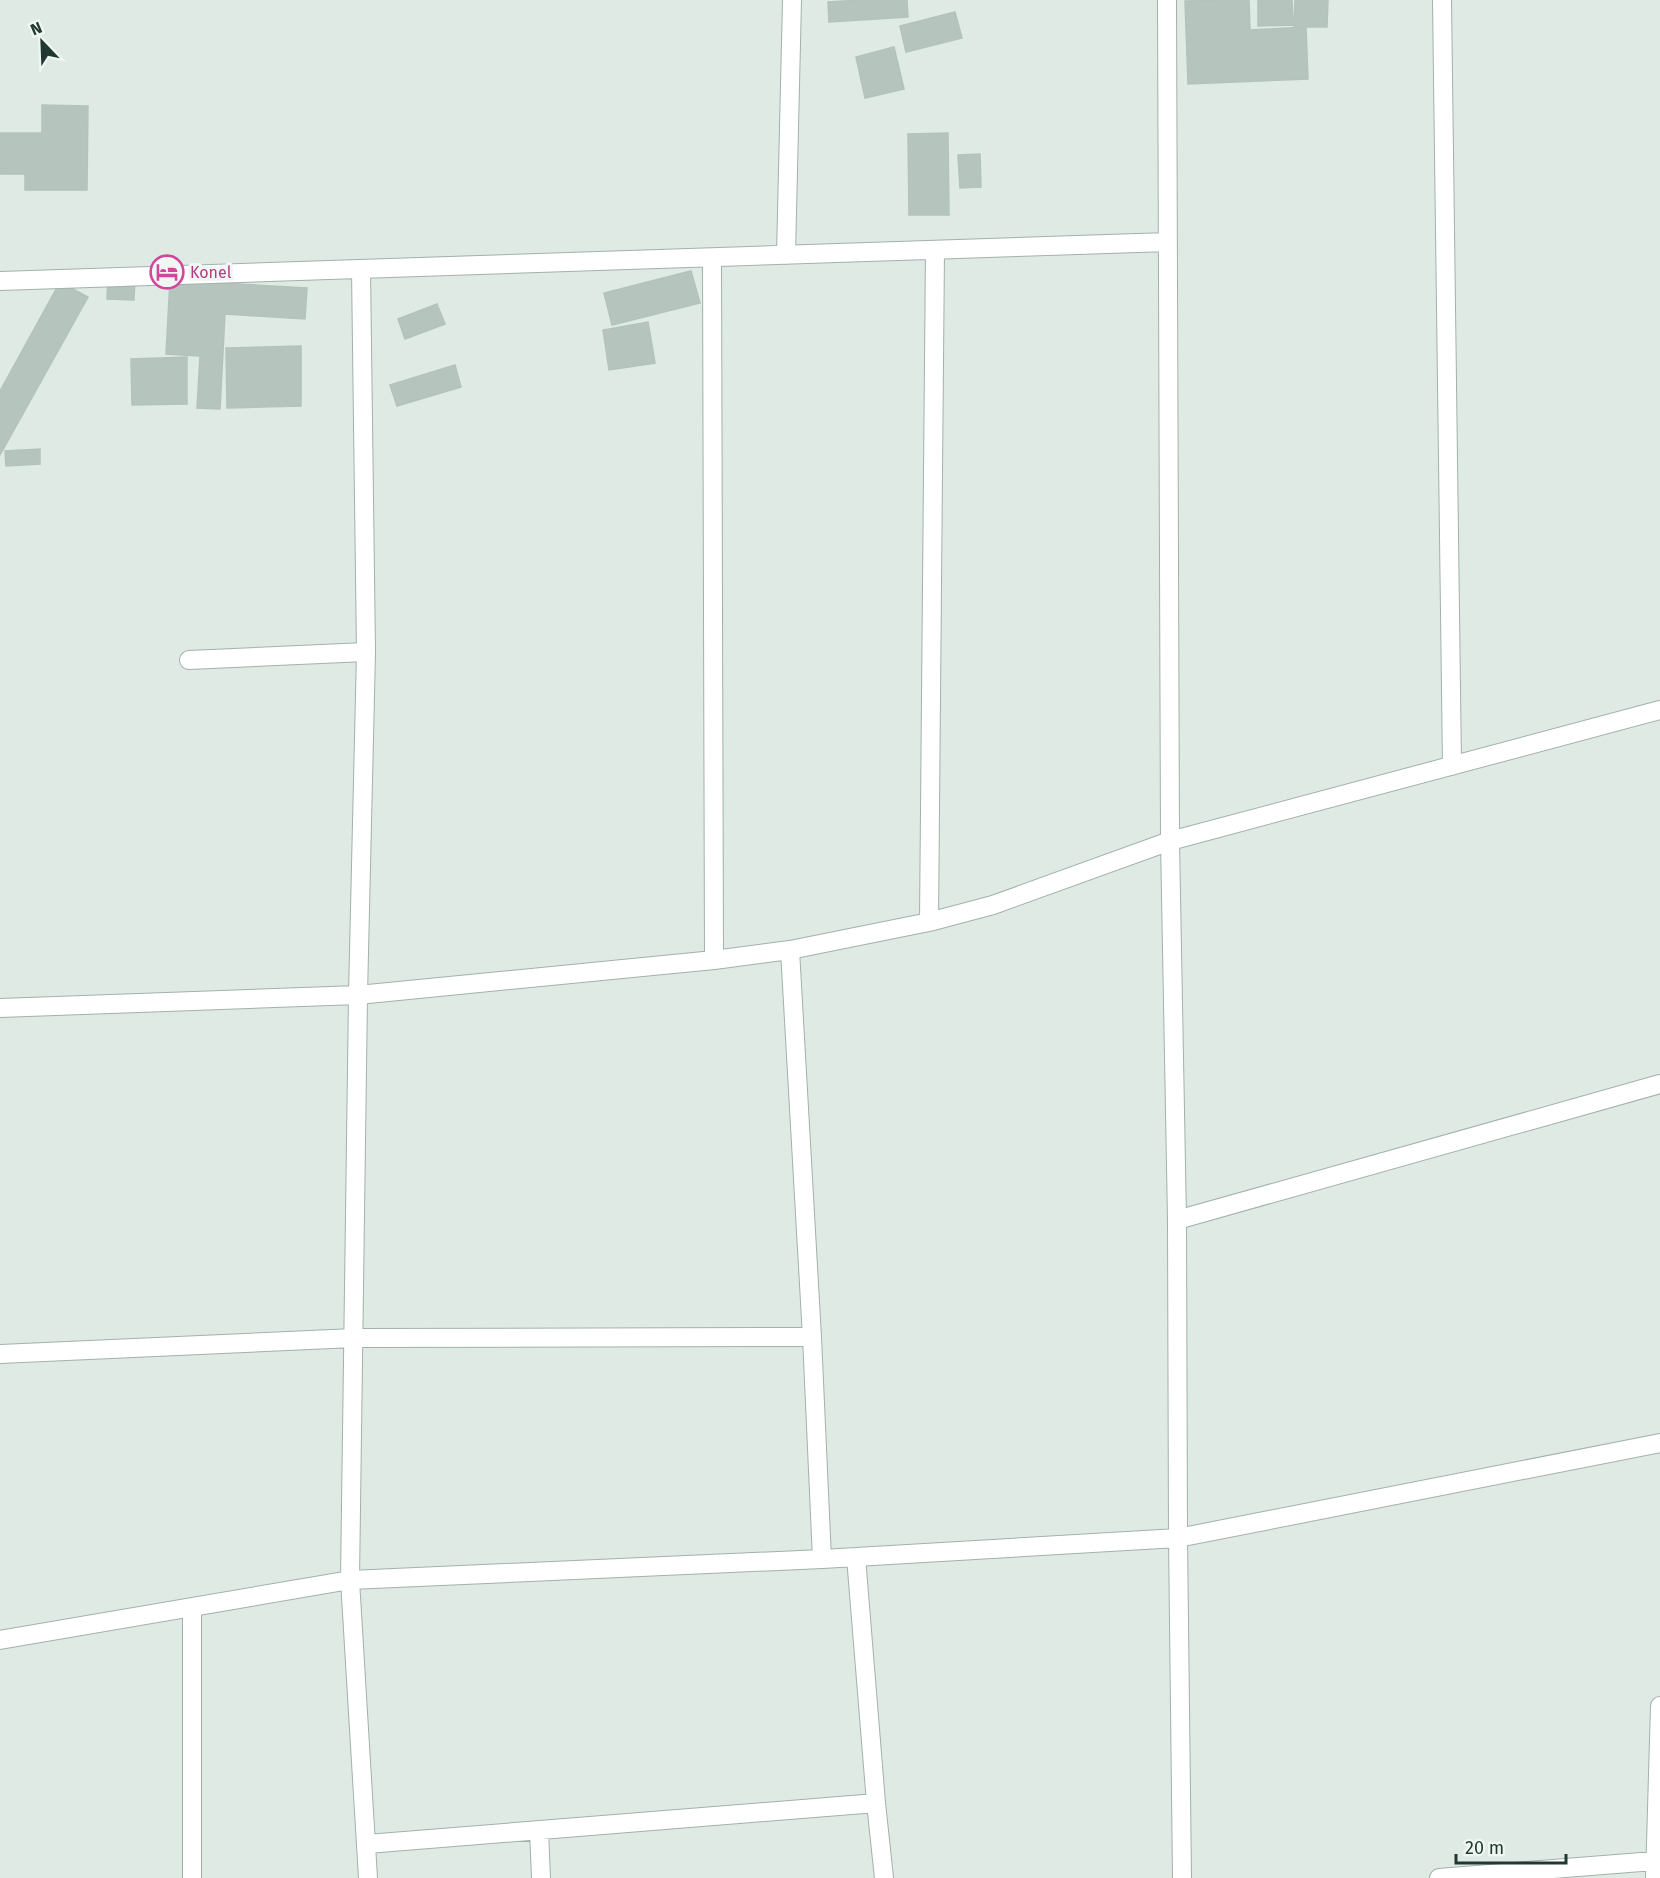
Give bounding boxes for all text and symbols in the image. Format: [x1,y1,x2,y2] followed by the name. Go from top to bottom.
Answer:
[12,12,72,72] north arrow
[28,18,45,39] text: N
[149,254,185,290] hotel icon: Konel
[190,263,232,282] place label: Konel
[1456,1827,1566,1865] scale bar
[1465,1837,1504,1859] text: 20 m

